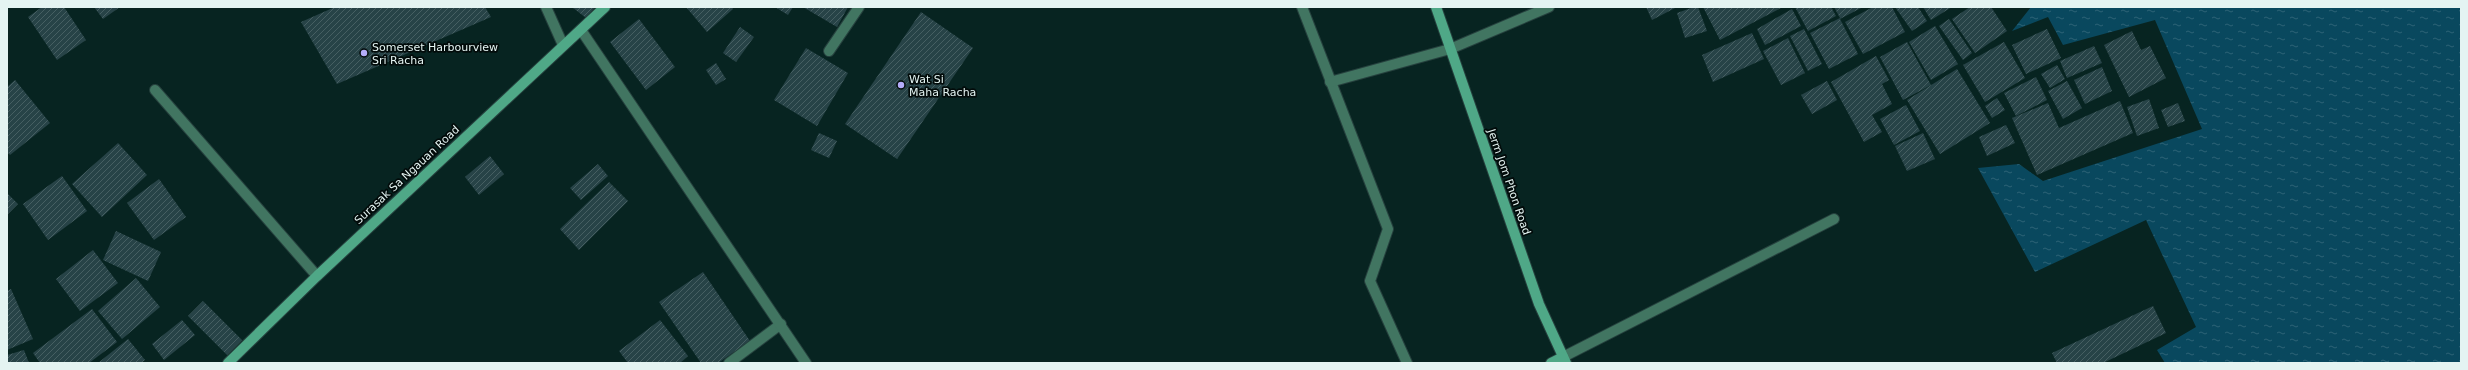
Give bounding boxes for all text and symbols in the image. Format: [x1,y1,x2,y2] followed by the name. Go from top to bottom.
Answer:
[372,41,498,67] place label: Somerset Harbourview Sri Racha
[359,48,369,58] marker: Somerset Harbourview Sri Racha
[909,73,976,99] place label: Wat Si Maha Racha
[896,80,906,90] marker: Wat Si Maha Racha
[352,123,462,227] street label: Surasak Sa Ngauan Road
[1484,126,1533,237] street label: Jerm Jom Phon Road

